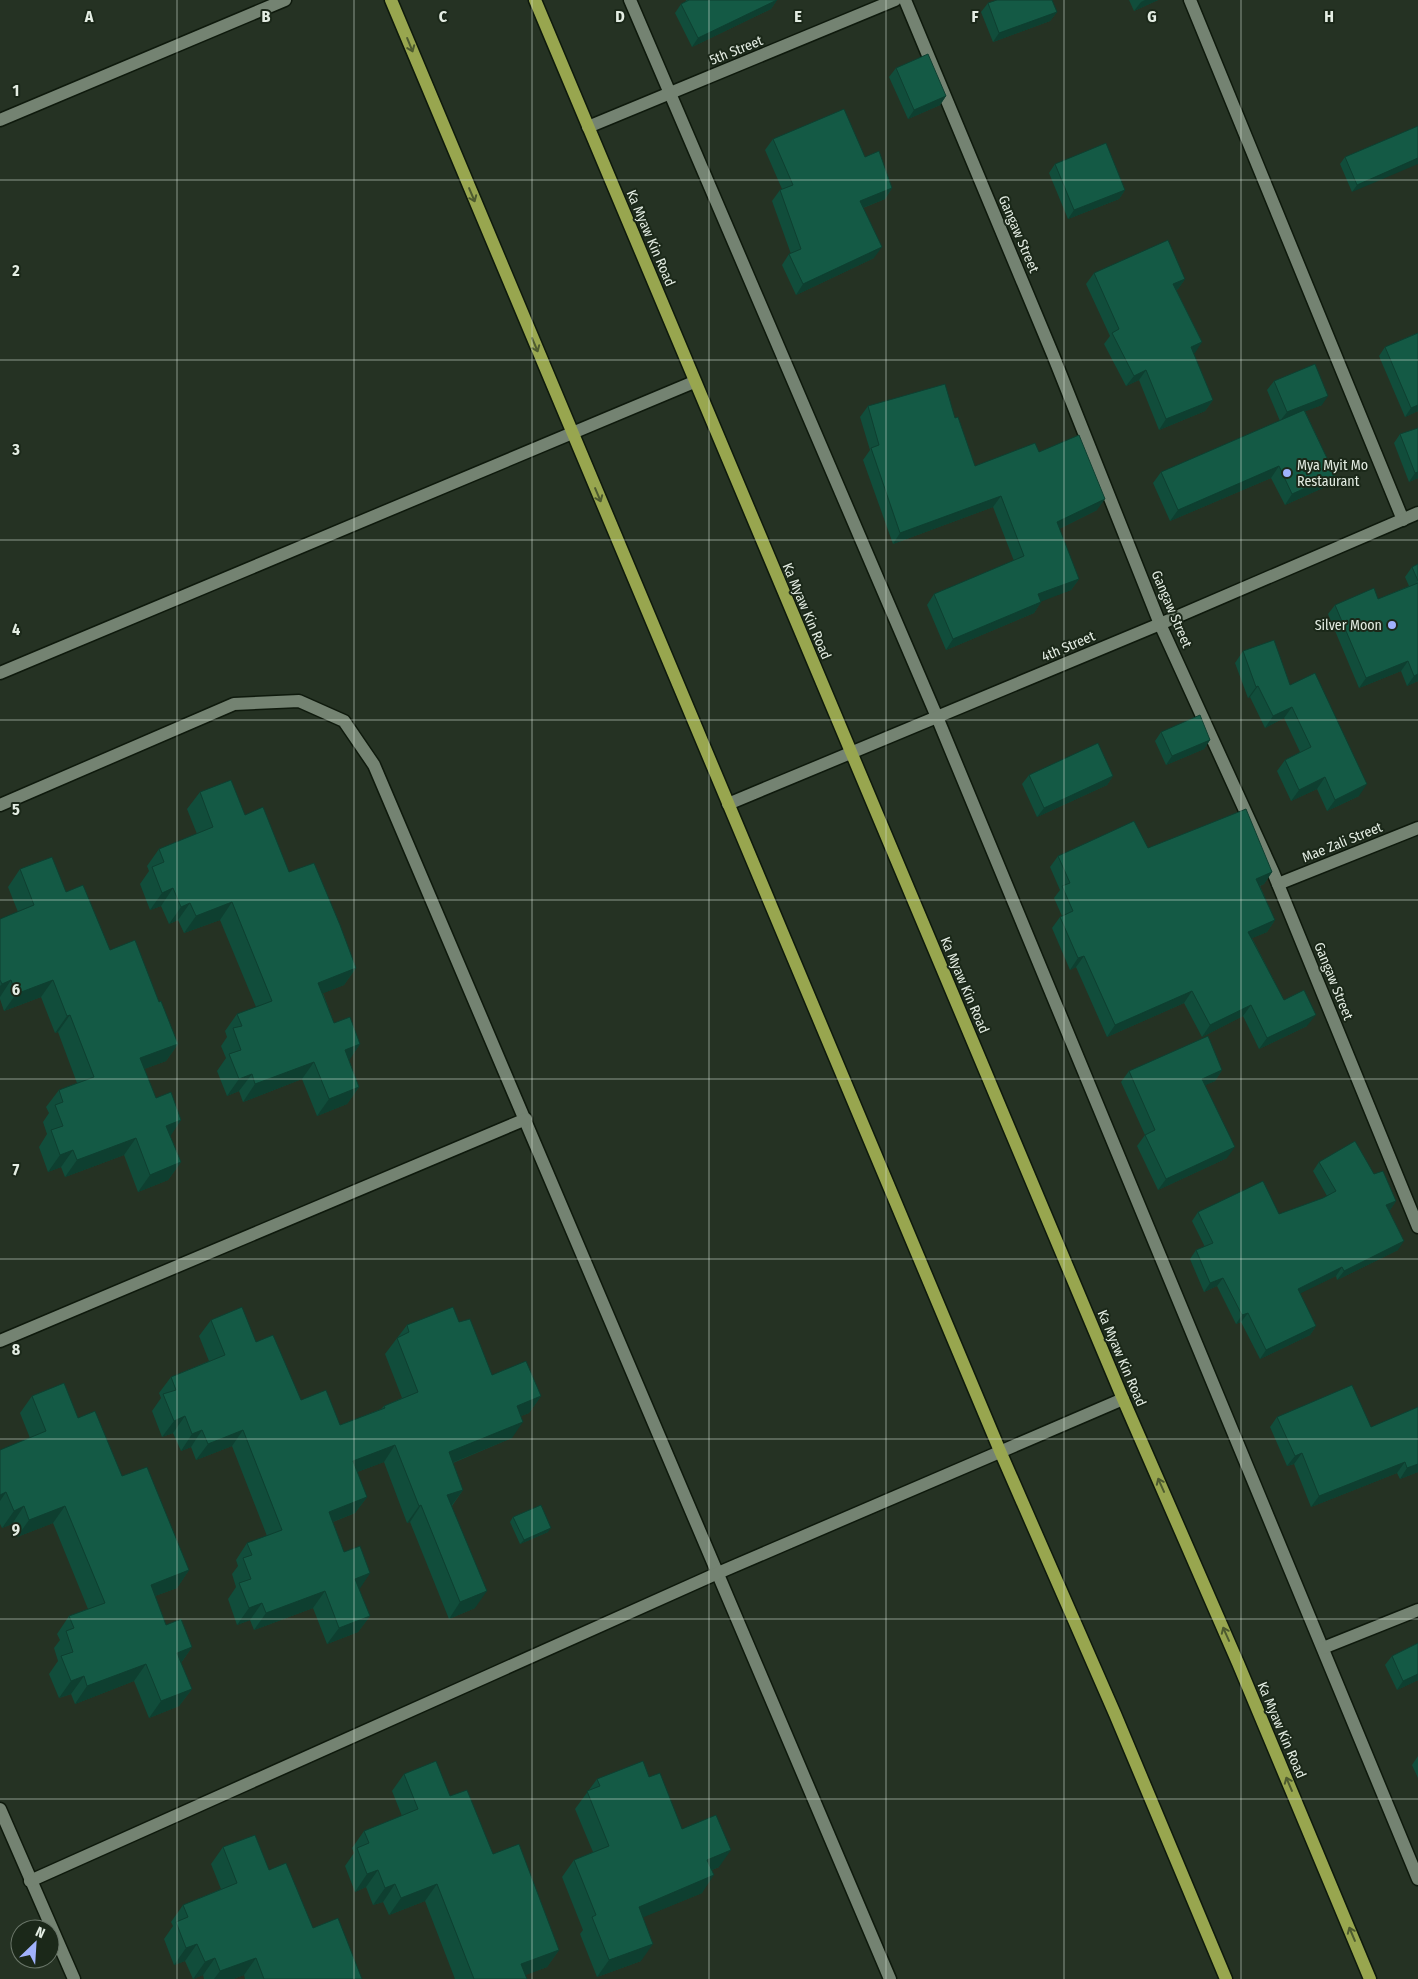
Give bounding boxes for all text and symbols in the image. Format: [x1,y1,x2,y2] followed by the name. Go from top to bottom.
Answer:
[84,7,94,26] text: A
[262,7,271,26] text: B
[439,7,448,26] text: C
[615,7,625,26] text: D
[794,7,802,26] text: E
[971,7,979,26] text: F
[1147,7,1157,26] text: G
[1324,7,1334,26] text: H
[707,32,766,69] street label: 5th Street
[405,37,415,52] one-way arrow
[13,81,19,100] text: 1
[467,187,477,202] one-way arrow
[623,187,679,289] street label: Ka Myaw Kin Road
[995,193,1043,276] street label: Gangaw Street
[11,261,20,280] text: 2
[530,337,540,352] one-way arrow
[11,440,20,459] text: 3
[1297,457,1368,490] place label: Mya Myit Mo Restaurant
[1281,467,1293,479] marker: Mya Myit Mo Restaurant
[593,487,603,502] one-way arrow
[779,560,835,662] street label: Ka Myaw Kin Road
[1148,568,1196,651] street label: Gangaw Street
[1315,617,1382,634] place label: Silver Moon
[1386,619,1398,631] marker: Silver Moon
[12,620,20,639] text: 4
[1039,627,1098,665] street label: 4th Street
[12,800,20,819] text: 5
[1300,818,1385,866] street label: Mae Zali Street
[937,934,993,1036] street label: Ka Myaw Kin Road
[1310,940,1357,1023] street label: Gangaw Street
[12,980,20,999] text: 6
[13,1160,20,1179] text: 7
[1094,1307,1150,1409] street label: Ka Myaw Kin Road
[12,1340,21,1359] text: 8
[1155,1478,1165,1493] one-way arrow
[12,1520,20,1539] text: 9
[1220,1627,1230,1642] one-way arrow
[1254,1679,1310,1781] street label: Ka Myaw Kin Road
[1284,1777,1293,1792] one-way arrow
[10,1919,60,1969] north arrow
[33,1923,48,1942] text: N
[1346,1927,1356,1942] one-way arrow

